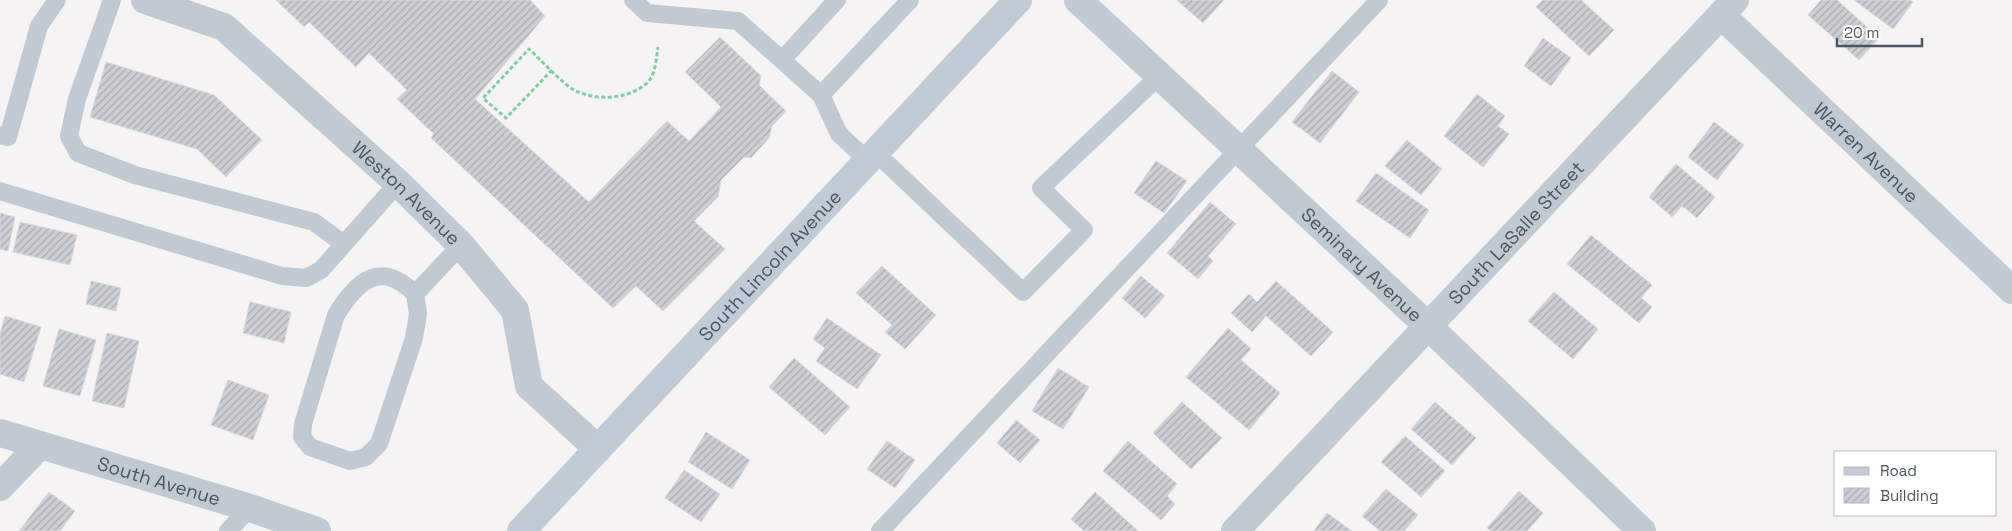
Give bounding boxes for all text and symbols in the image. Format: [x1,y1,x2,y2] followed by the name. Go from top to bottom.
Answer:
[1837,15,1922,47] scale bar
[1844,23,1879,42] text: 20 m
[1808,97,1924,209] street label: Warren Avenue
[346,136,466,251] street label: Weston Avenue
[1443,156,1590,310] street label: South LaSalle Street
[693,185,847,346] street label: South Lincoln Avenue
[1296,202,1428,327] street label: Seminary Avenue
[94,451,223,511] street label: South Avenue
[1834,451,1997,516] legend
[1880,461,1917,480] text: Road
[1880,486,1939,505] text: Building

